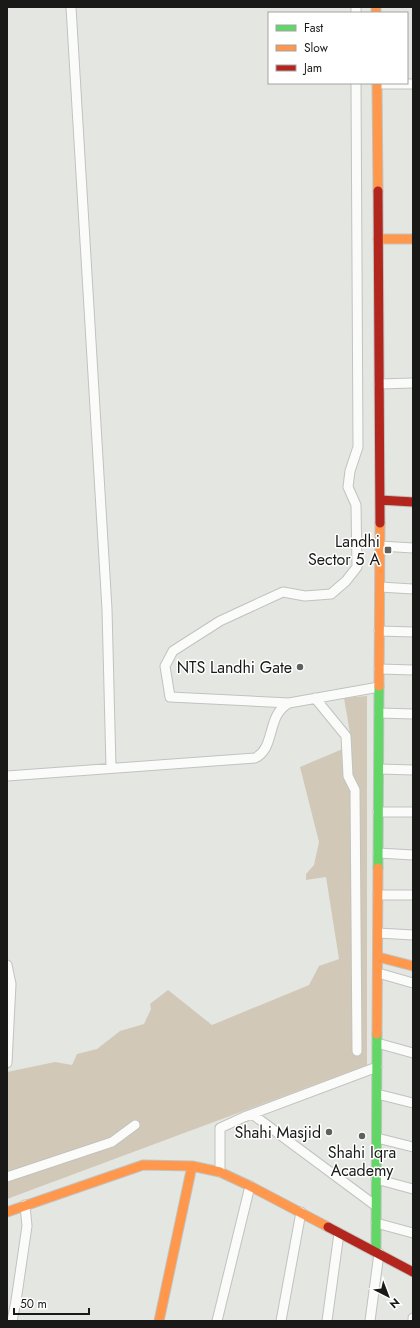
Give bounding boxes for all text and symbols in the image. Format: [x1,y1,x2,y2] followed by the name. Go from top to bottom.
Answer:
[268,12,408,84] legend
[304,19,323,37] text: Fast
[304,39,329,57] text: Slow
[302,59,322,77] text: Jam
[308,530,380,571] place label: Landhi Sector 5 A
[383,545,393,555] marker: Landhi Sector 5 A
[177,656,292,679] place label: NTS Landhi Gate
[295,662,305,672] marker: NTS Landhi Gate
[234,1121,321,1144] place label: Shahi Masjid
[324,1127,334,1137] marker: Shahi Masjid
[357,1131,367,1141] marker: Shahi Iqra Academy
[328,1141,396,1182] place label: Shahi Iqra Academy
[368,1276,408,1316] north arrow
[14,1290,89,1316] scale bar
[20,1295,47,1313] text: 50 m
[386,1295,403,1312] text: N

